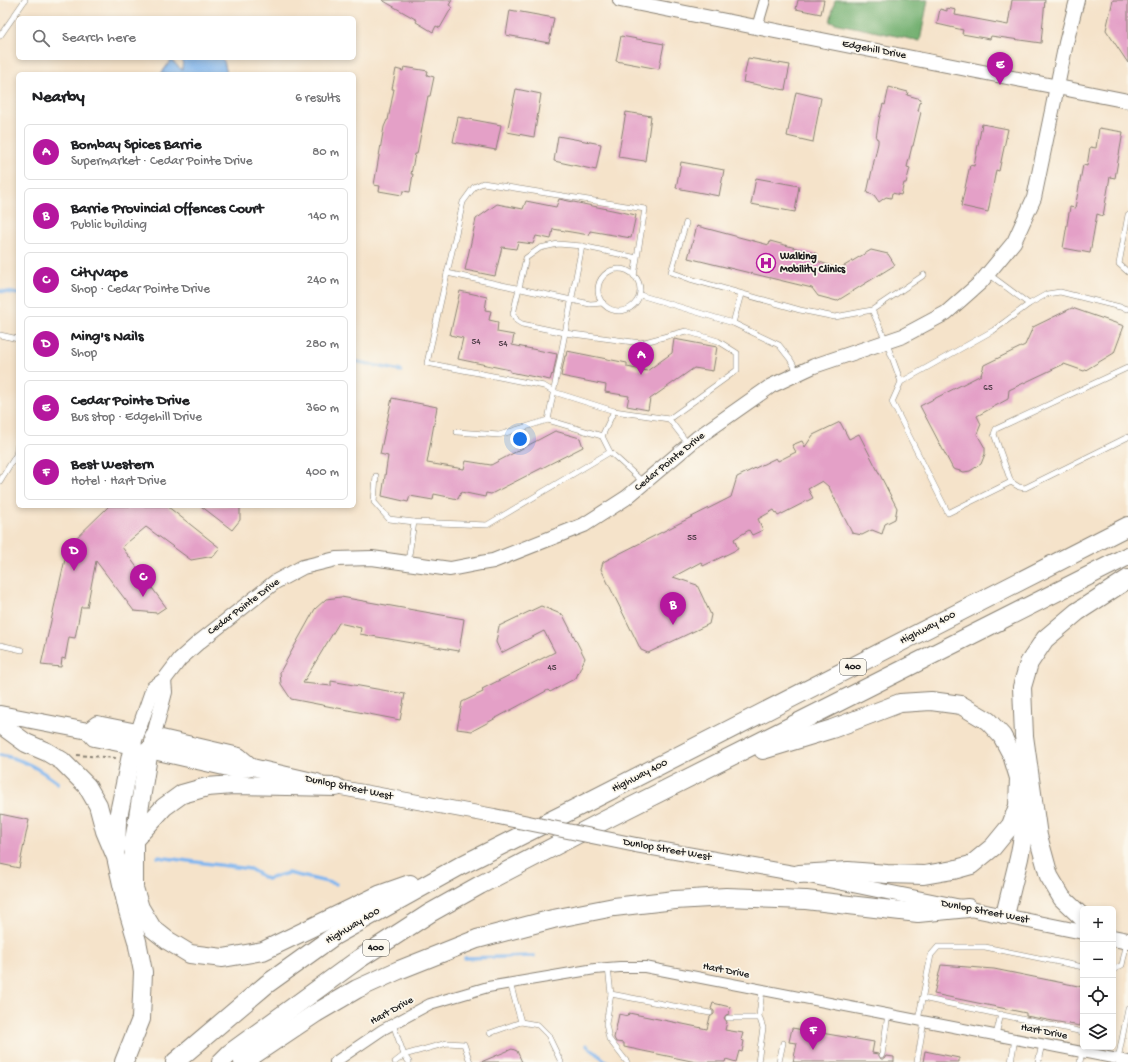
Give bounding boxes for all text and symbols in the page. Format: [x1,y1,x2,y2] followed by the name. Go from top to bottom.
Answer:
[16,16,356,60] search box
[30,27,52,49] icon: search
[62,29,136,47] text: Search here
[841,38,907,62] street label: Edgehill Drive
[987,52,1013,85] pin: E
[32,88,85,108] text: Nearby
[295,91,340,106] text: 6 results
[71,136,201,154] text: Bombay Spices Barrie
[42,145,50,160] text: A
[312,145,339,160] text: 80 m
[71,154,253,169] text: Supermarket · Cedar Pointe Drive
[71,200,263,218] text: Barrie Provincial Offences Court
[43,209,49,224] text: B
[308,209,339,224] text: 140 m
[71,218,147,233] text: Public building
[779,251,846,276] place label: Walking Mobility Clinics
[755,252,777,274] hospital icon: Walking Mobility Clinics
[71,264,128,282] text: CityVape
[42,273,50,288] text: C
[307,273,339,288] text: 240 m
[71,282,210,297] text: Shop · Cedar Pointe Drive
[71,328,143,346] text: Ming's Nails
[42,337,50,352] text: D
[306,337,339,352] text: 280 m
[472,337,481,348] house number: 54
[499,339,508,350] house number: 54
[628,342,654,375] pin: A
[71,346,97,361] text: Shop
[983,383,993,394] house number: 65
[71,392,189,410] text: Cedar Pointe Drive
[42,401,50,416] text: E
[306,401,339,416] text: 360 m
[71,410,202,425] text: Bus stop · Edgehill Drive
[510,429,530,449] your location
[632,430,708,494] street label: Cedar Pointe Drive
[71,456,154,474] text: Best Western
[43,465,49,480] text: F
[306,465,339,480] text: 400 m
[71,474,166,489] text: Hotel · Hart Drive
[687,533,697,544] house number: 55
[61,538,87,571] pin: D
[130,564,156,597] pin: C
[206,576,283,638] street label: Cedar Pointe Drive
[660,592,686,625] pin: B
[898,609,958,647] street label: Highway 400
[840,659,866,675] road number: 400
[548,663,557,674] house number: 45
[610,757,670,795] street label: Highway 400
[303,773,395,803] street label: Dunlop Street West
[621,836,713,864] street label: Dunlop Street West
[939,897,1031,927] street label: Dunlop Street West
[323,905,383,947] street label: Highway 400
[1080,906,1116,1050] map controls
[1080,906,1116,942] button: +
[363,940,389,956] road number: 400
[1080,942,1116,978] button: −
[702,961,751,981] street label: Hart Drive
[1080,978,1116,1014] button: locate
[368,994,416,1028] street label: Hart Drive
[1080,1014,1116,1050] button: layers
[800,1017,826,1050] pin: F
[1020,1022,1069,1042] street label: Hart Drive

